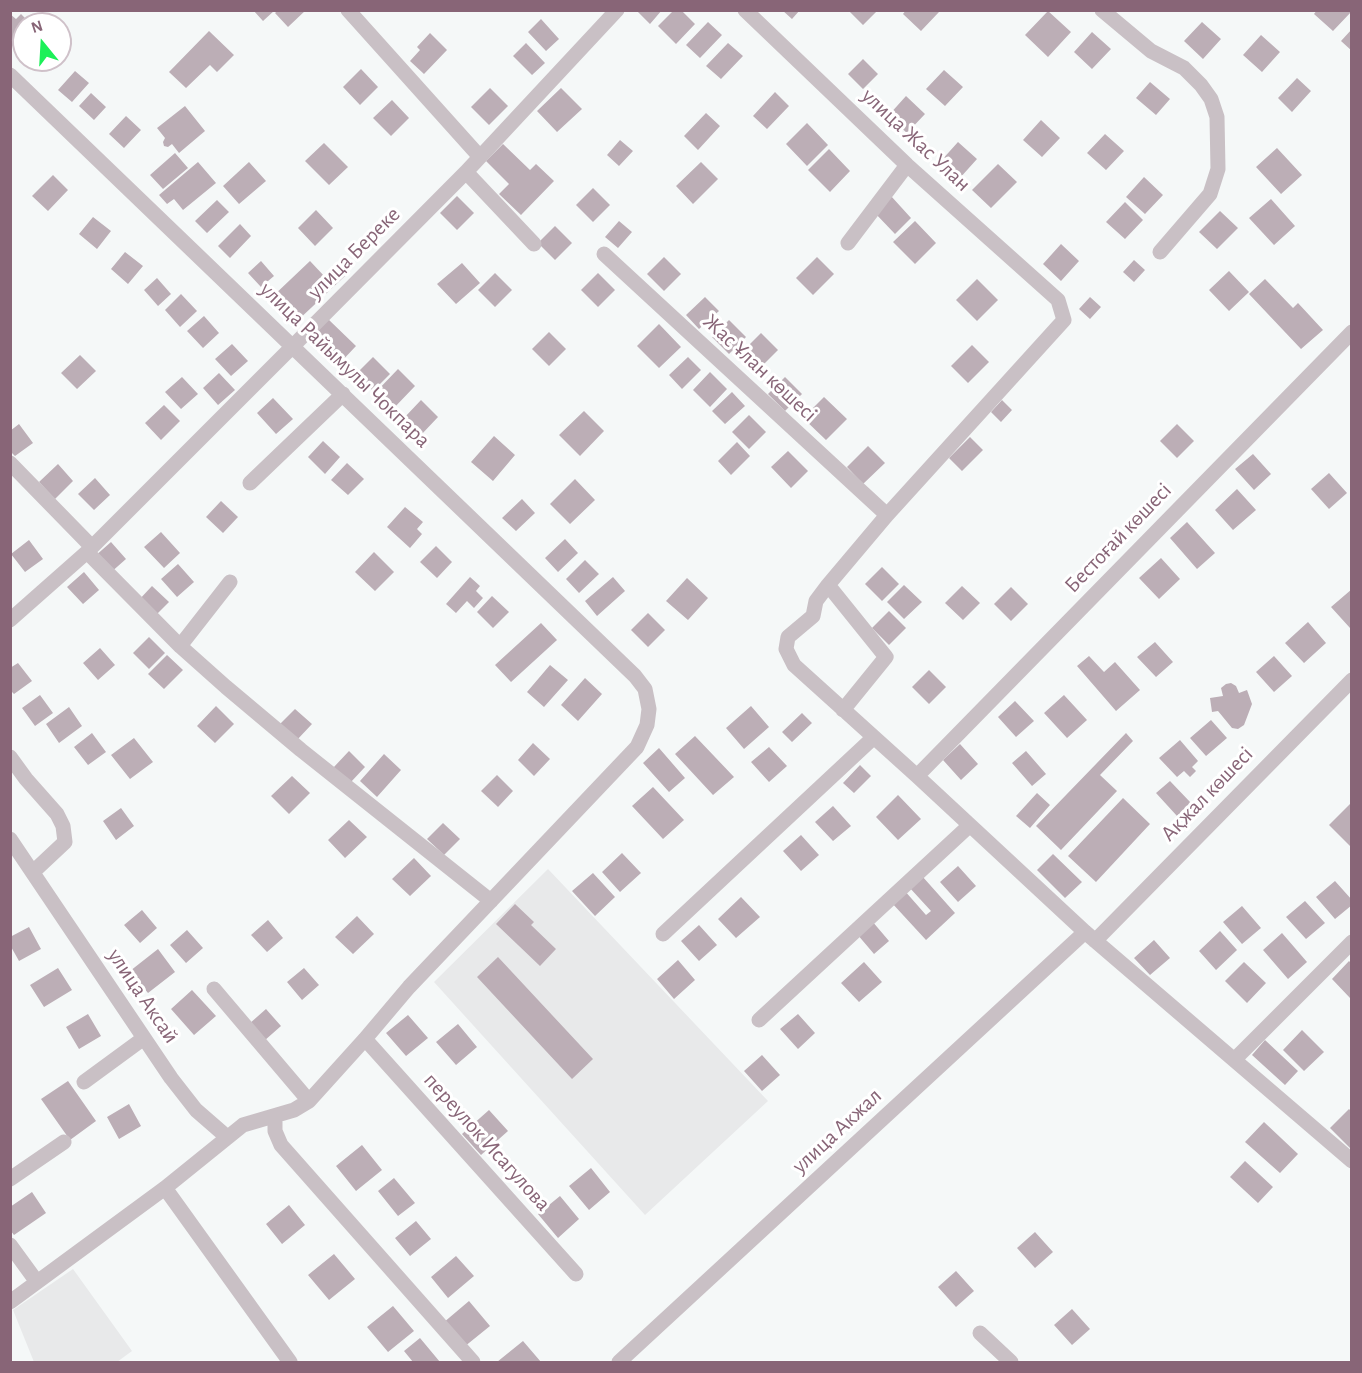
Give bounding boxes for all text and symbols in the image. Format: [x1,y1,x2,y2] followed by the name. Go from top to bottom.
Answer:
[12,12,72,72] north arrow
[29,17,45,36] text: N
[856,83,976,197] street label: улица Жас Улан
[302,201,406,305] street label: улица Береке
[254,277,436,453] street label: улица Райымулы Чокпара
[698,308,822,428] street label: Жас Ұлан көшесі
[1059,477,1177,599] street label: Бестоғай көшесі
[1155,741,1259,847] street label: Ақжал көшесі
[102,944,184,1048] street label: улица Аксай
[418,1067,556,1217] street label: переулок Исагулова
[787,1083,887,1179] street label: улица Акжал

